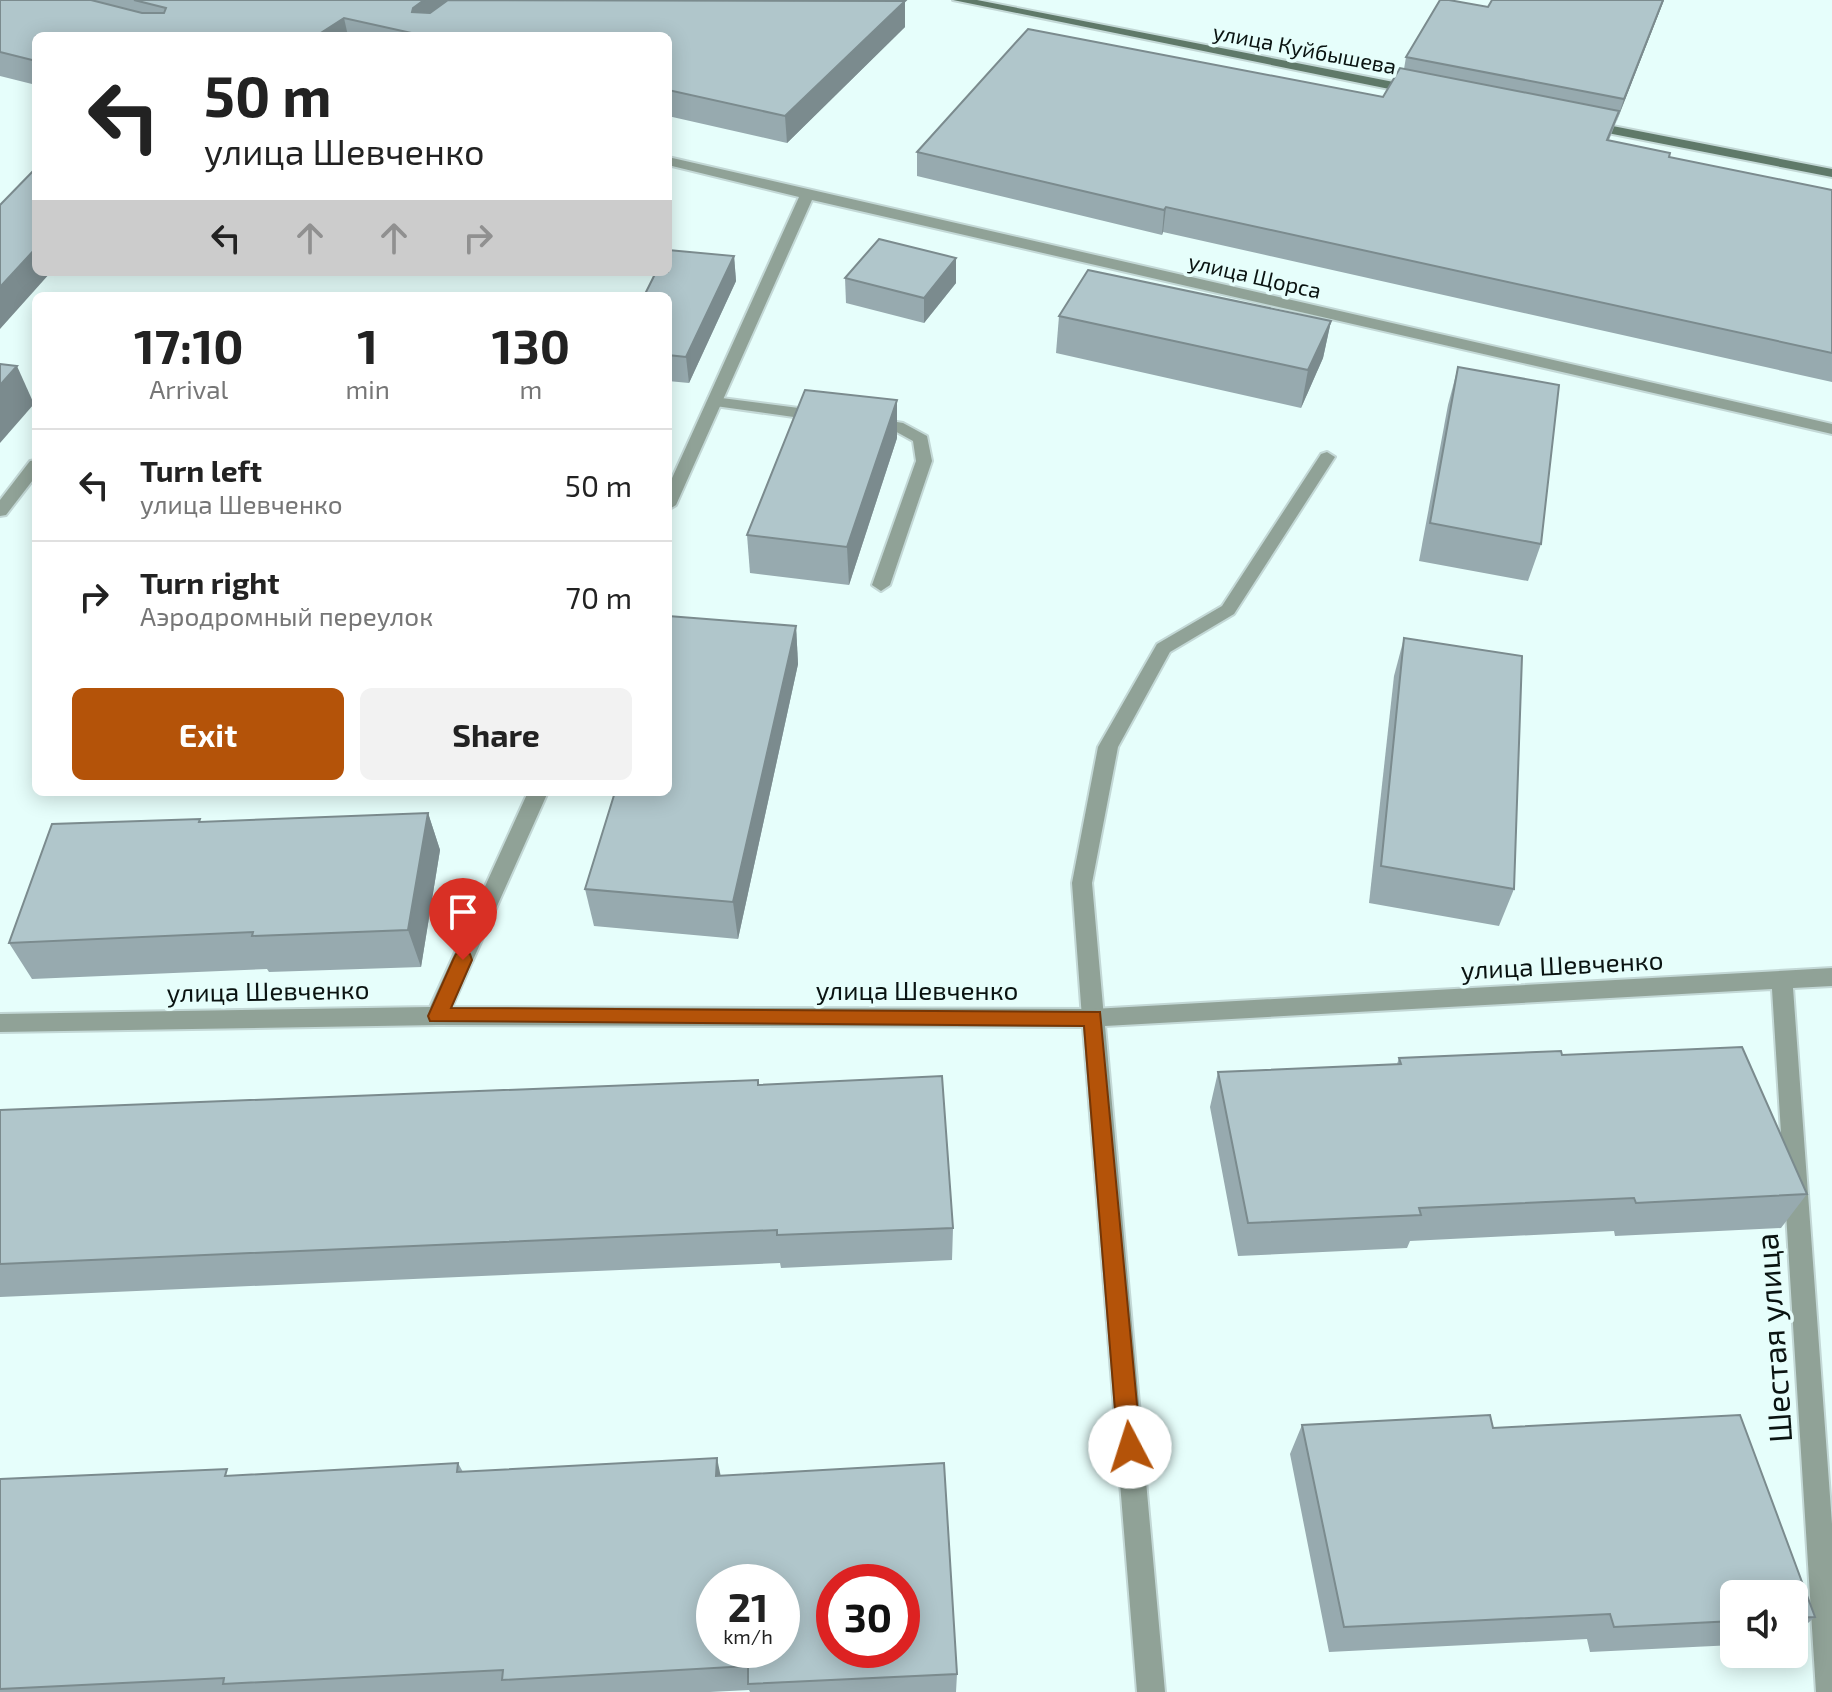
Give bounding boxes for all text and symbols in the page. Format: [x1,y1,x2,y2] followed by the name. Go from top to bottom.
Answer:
[1211,17,1399,80] street label: улица Куйбышева
[204,61,332,128] text: 50 m
[72,64,176,168] icon: left
[204,129,485,172] text: улица Шевченко
[204,216,248,260] icon: left
[288,216,332,260] icon: ahead
[372,216,416,260] icon: ahead
[456,216,500,260] icon: right
[1186,247,1324,304] street label: улица Щорса
[134,316,243,374] text: 17:10
[357,316,378,374] text: 1
[492,316,570,374] text: 130
[149,373,228,404] text: Arrival
[345,373,390,404] text: min
[519,373,542,404] text: m
[140,452,262,488] text: Turn left
[72,463,116,507] icon: left
[565,467,632,503] text: 50 m
[140,488,343,519] text: улица Шевченко
[140,564,280,600] text: Turn right
[72,575,116,619] icon: right
[566,579,632,615] text: 70 m
[140,600,433,631] text: Аэродромный переулок
[72,688,344,780] button: Exit
[360,688,632,780] button: Share
[429,878,497,960] pin
[441,890,485,934] icon: arrive
[1460,943,1664,986] street label: улица Шевченко
[166,973,370,1008] street label: улица Шевченко
[816,974,1018,1006] street label: улица Шевченко
[1746,1232,1799,1444] street label: Шестая улица
[1088,1405,1172,1489] position arrow
[816,1564,920,1668] speed limit sign: 30
[1720,1580,1808,1668] map controls
[1720,1580,1808,1668] button: sound
[728,1582,768,1630] text: 21
[723,1624,773,1648] text: km/h

